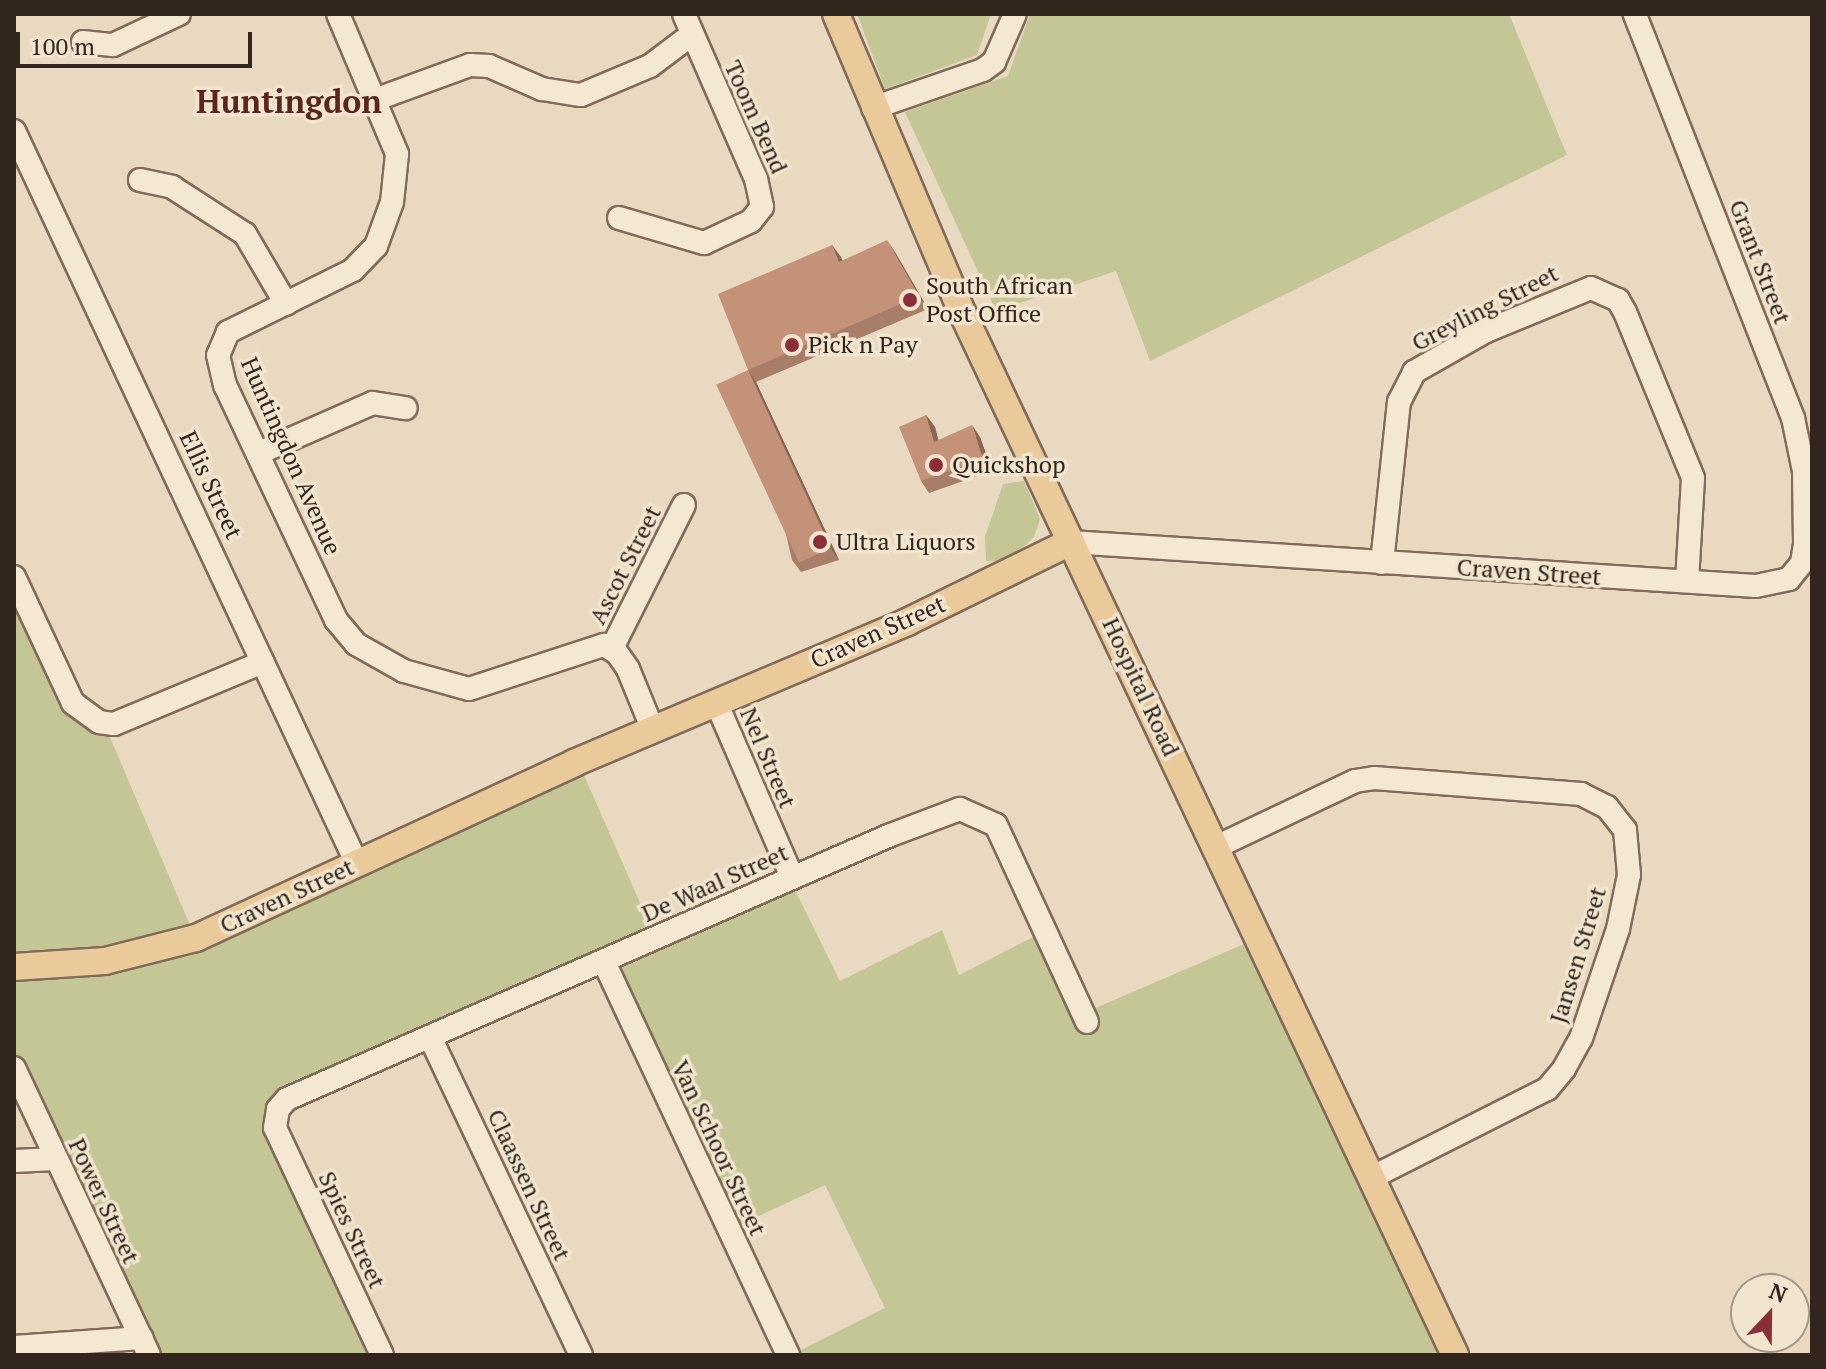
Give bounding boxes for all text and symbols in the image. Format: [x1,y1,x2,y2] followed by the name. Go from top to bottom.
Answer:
[20,16,256,66] scale bar
[30,30,95,62] text: 100 m
[718,56,794,178] street label: Toom Bend
[196,82,382,120] district label: Huntingdon
[1723,196,1797,328] street label: Grant Street
[1407,259,1563,357] street label: Greyling Street
[926,272,1073,328] place label: South African Post Office
[901,291,919,309] marker: South African Post Office
[808,331,918,359] place label: Pick n Pay
[783,336,801,354] marker: Pick n Pay
[234,352,348,560] street label: Huntingdon Avenue
[173,426,249,544] street label: Ellis Street
[952,451,1066,479] place label: Quickshop
[927,456,945,474] marker: Quickshop
[583,501,667,629] street label: Ascot Street
[836,528,976,556] place label: Ultra Liquors
[811,533,829,551] marker: Ultra Liquors
[1456,553,1602,591] street label: Craven Street
[806,589,950,675] street label: Craven Street
[1096,613,1186,761] street label: Hospital Road
[734,703,802,813] street label: Nel Street
[637,838,793,928] street label: De Waal Street
[215,852,359,940] street label: Craven Street
[1544,883,1612,1027] street label: Jansen Street
[666,1056,772,1240] street label: Van Schoor Street
[481,1105,577,1265] street label: Claassen Street
[62,1134,146,1268] street label: Power Street
[312,1167,392,1293] street label: Spies Street
[1730,1273,1810,1353] north arrow
[1765,1276,1792,1309] text: N

